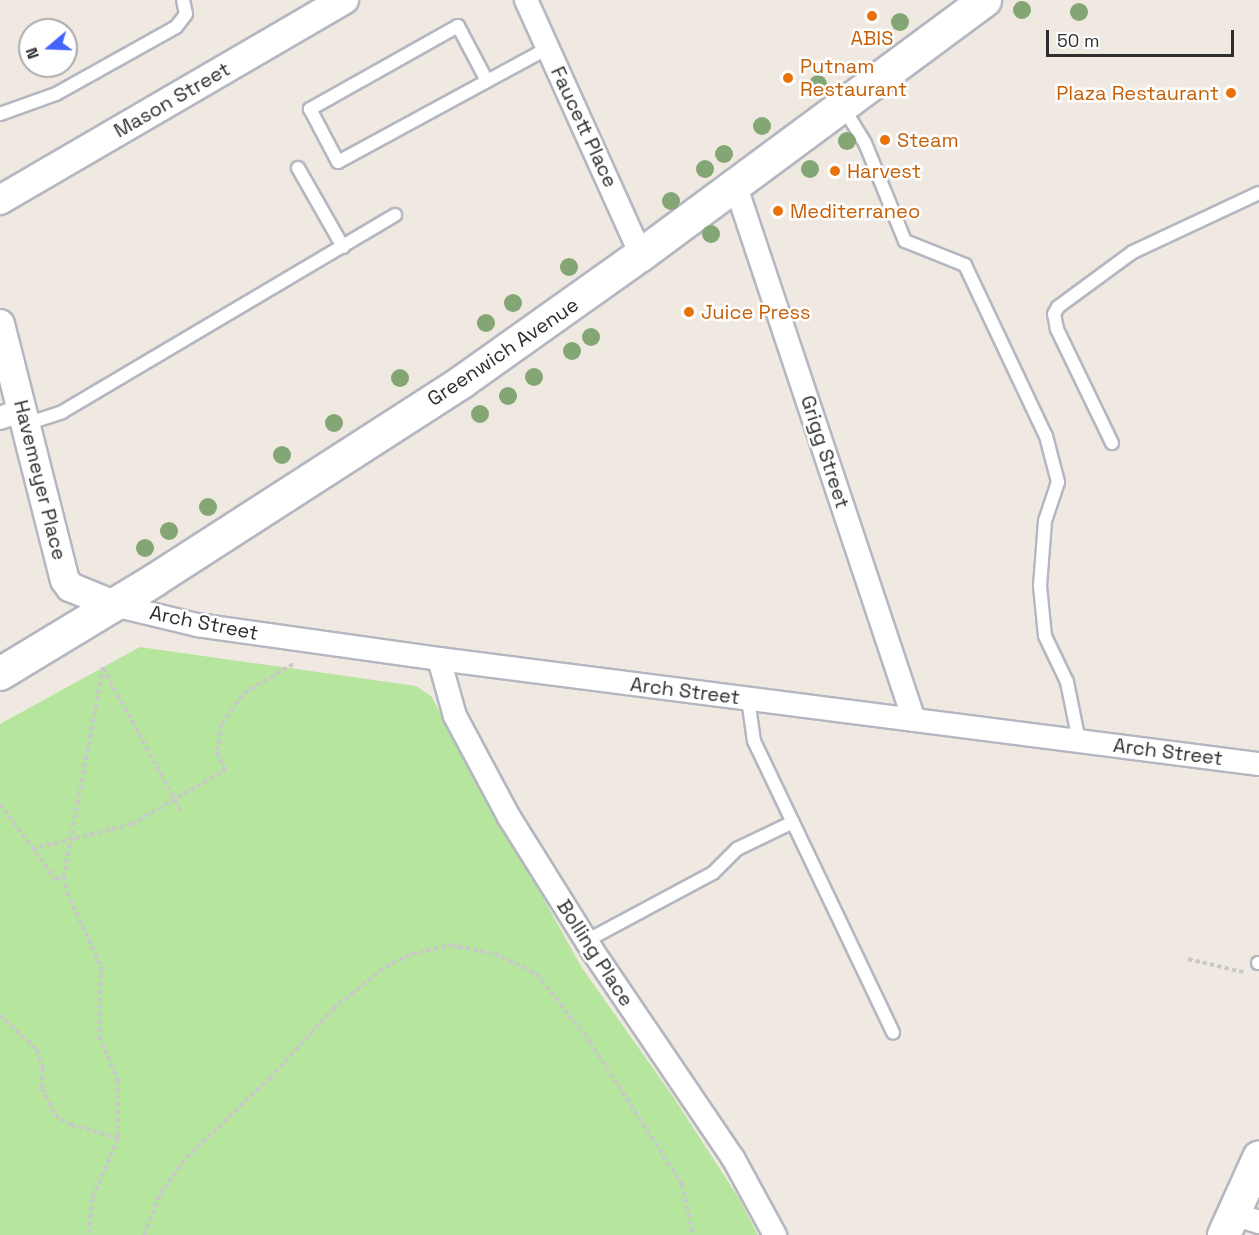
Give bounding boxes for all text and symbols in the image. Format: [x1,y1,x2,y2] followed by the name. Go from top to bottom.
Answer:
[865,9,879,23] marker: ABIS
[18,18,78,78] north arrow
[1049,18,1236,56] scale bar
[851,26,893,50] place label: ABIS
[1057,29,1099,52] text: 50 m
[21,45,44,62] text: N
[800,54,907,101] place label: Putnam Restaurant
[110,57,234,143] street label: Mason Street
[546,63,622,191] street label: Faucett Place
[781,71,795,85] marker: Putnam Restaurant
[1056,81,1219,105] place label: Plaza Restaurant
[1224,86,1238,100] marker: Plaza Restaurant
[897,128,959,152] place label: Steam
[878,133,892,147] marker: Steam
[847,159,921,183] place label: Harvest
[828,164,842,178] marker: Harvest
[790,199,920,223] place label: Mediterraneo
[771,204,785,218] marker: Mediterraneo
[423,293,583,411] street label: Greenwich Avenue
[701,300,811,324] place label: Juice Press
[682,305,696,319] marker: Juice Press
[795,392,855,512] street label: Grigg Street
[9,398,71,562] street label: Havemeyer Place
[148,601,260,645] street label: Arch Street
[629,672,741,710] street label: Arch Street
[1112,733,1224,771] street label: Arch Street
[552,895,638,1011] street label: Bolling Place

